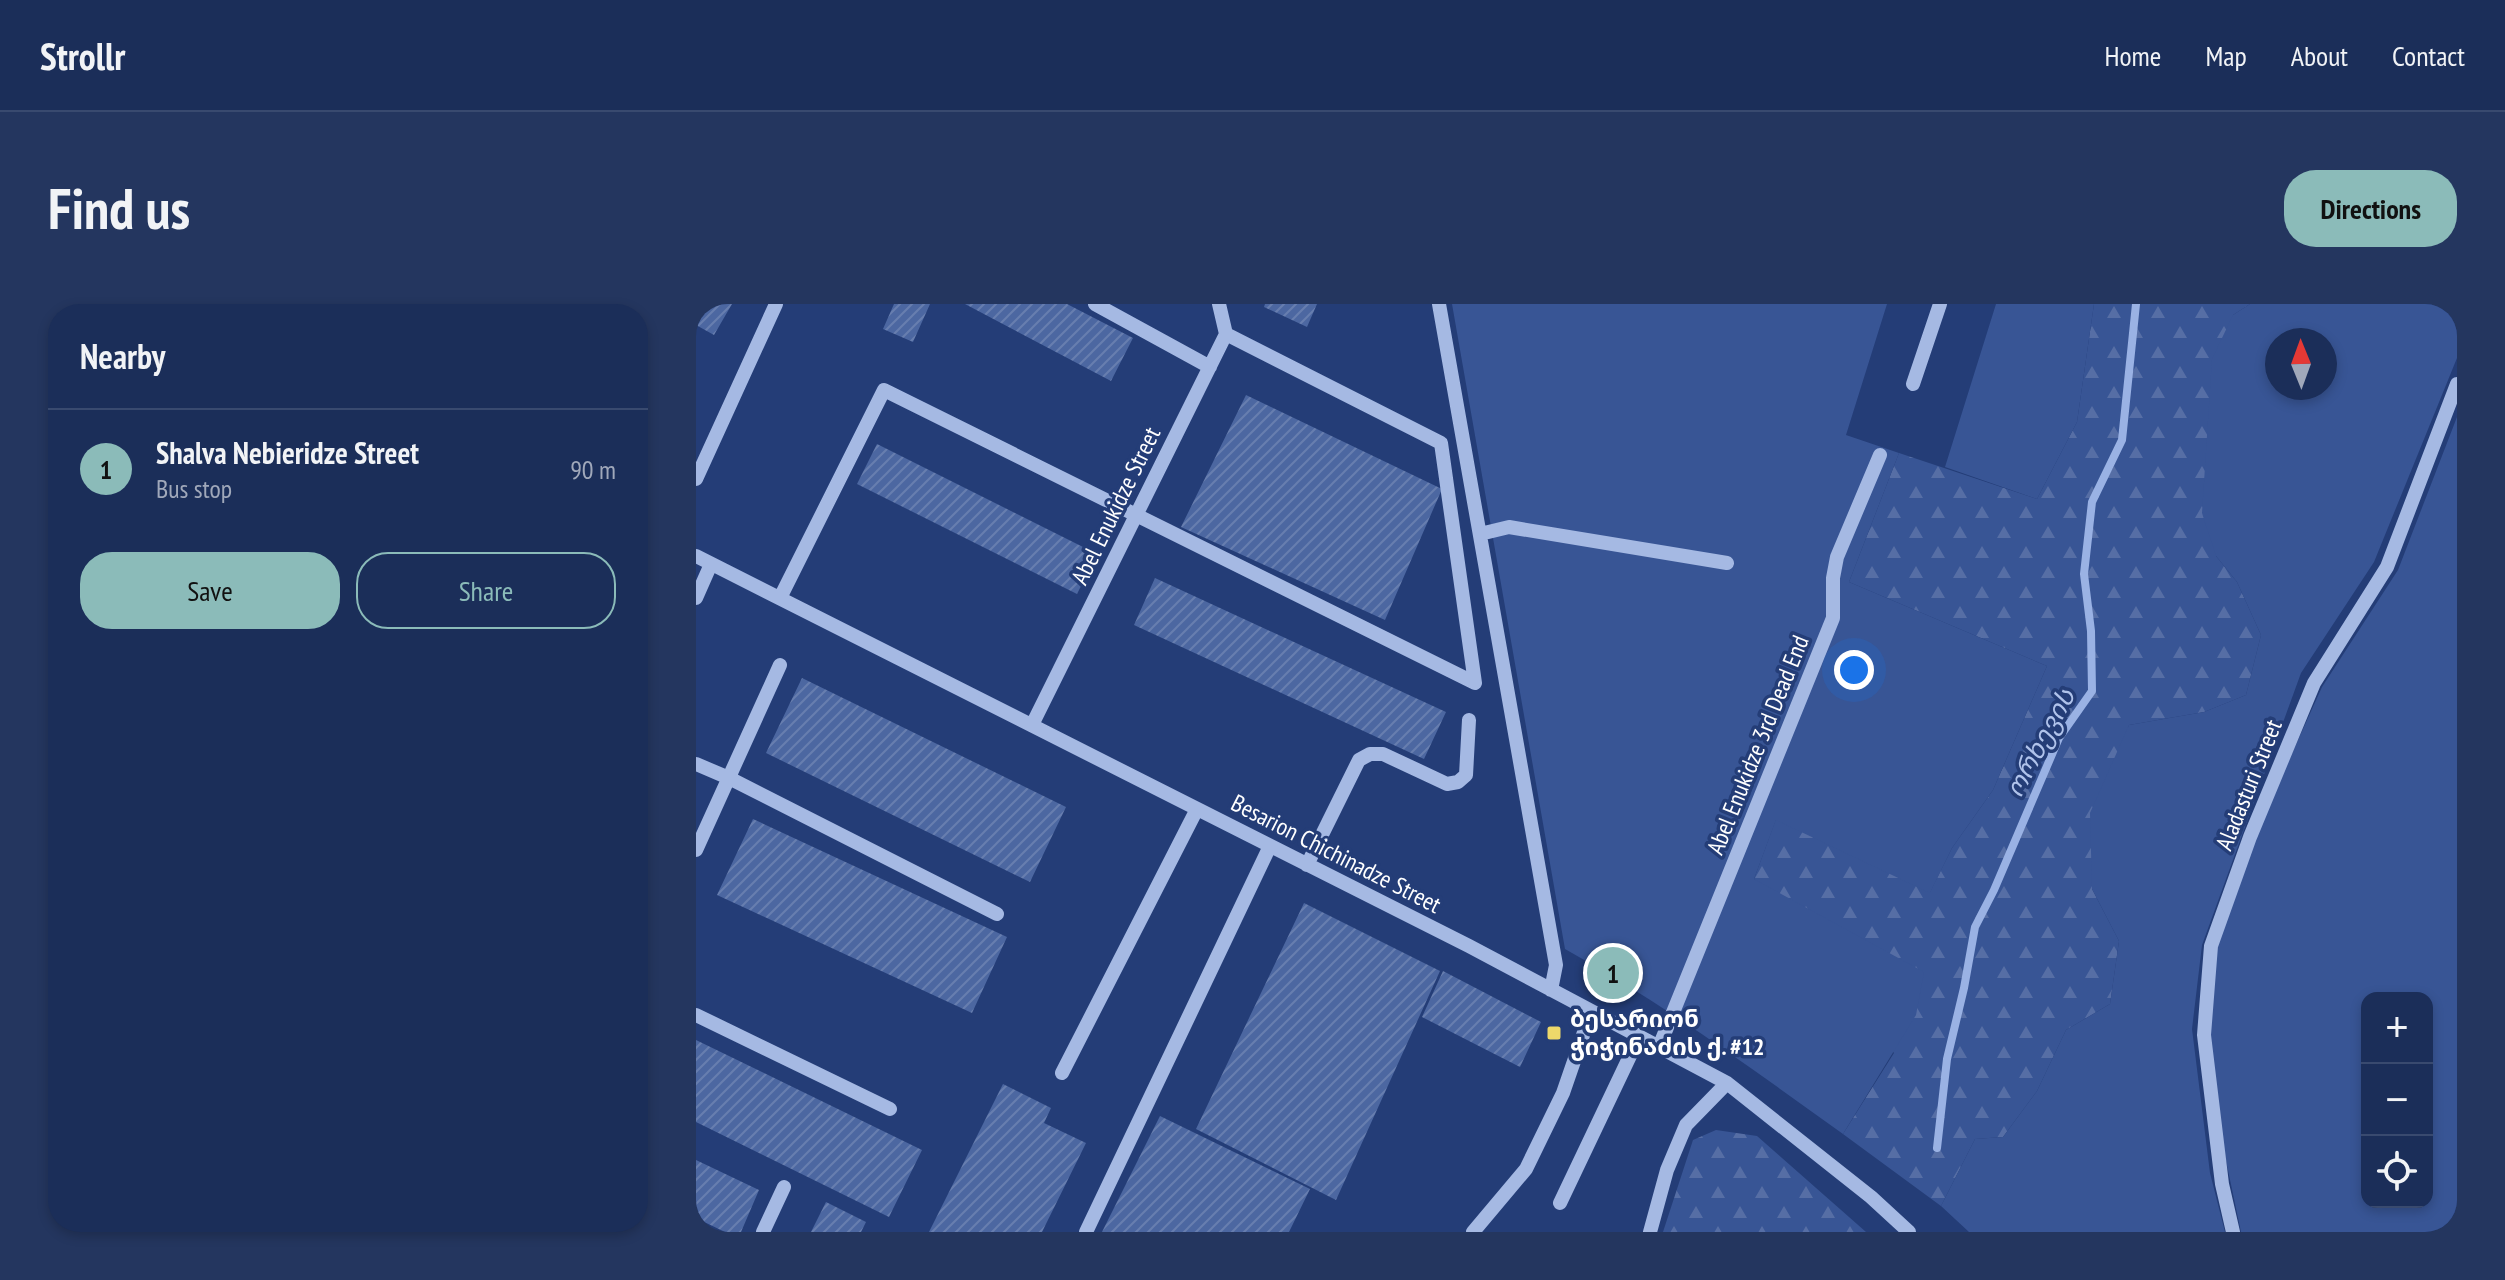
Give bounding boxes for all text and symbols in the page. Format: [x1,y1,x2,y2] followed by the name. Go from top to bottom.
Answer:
[40,31,125,80] text: Strollr
[2105,37,2161,74] text: Home
[2205,37,2247,74] text: Map
[2291,37,2348,74] text: About
[2392,37,2465,74] text: Contact
[2284,170,2457,247] button: Directions
[48,172,190,244] text: Find us
[2265,328,2337,400] north arrow
[80,334,165,378] text: Nearby
[1064,422,1167,590] street label: Abel Enukidze Street
[156,433,419,472] text: Shalva Nebieridze Street
[100,453,112,486] text: 1
[570,453,616,486] text: 90 m
[156,472,232,505] text: Bus stop
[80,552,340,629] button: Save
[356,552,616,629] button: Share
[1699,631,1816,859] street label: Abel Enukidze 3rd Dead End
[1834,650,1874,690] your location
[1997,682,2082,803] water label: ორხევის
[2208,715,2289,855] street label: Aladasturi Street
[1226,787,1447,920] street label: Besarion Chichinadze Street
[1587,943,1639,1003] pin: 1
[2361,992,2433,1208] map controls
[2361,992,2433,1064] button: +
[1570,1003,1764,1062] place label: ბესარიონ ჭიჭინაძის ქ. #12
[1545,1024,1563,1042] marker: ბესარიონ ჭიჭინაძის ქ. #12
[2361,1064,2433,1136] button: −
[2361,1136,2433,1208] button: locate

